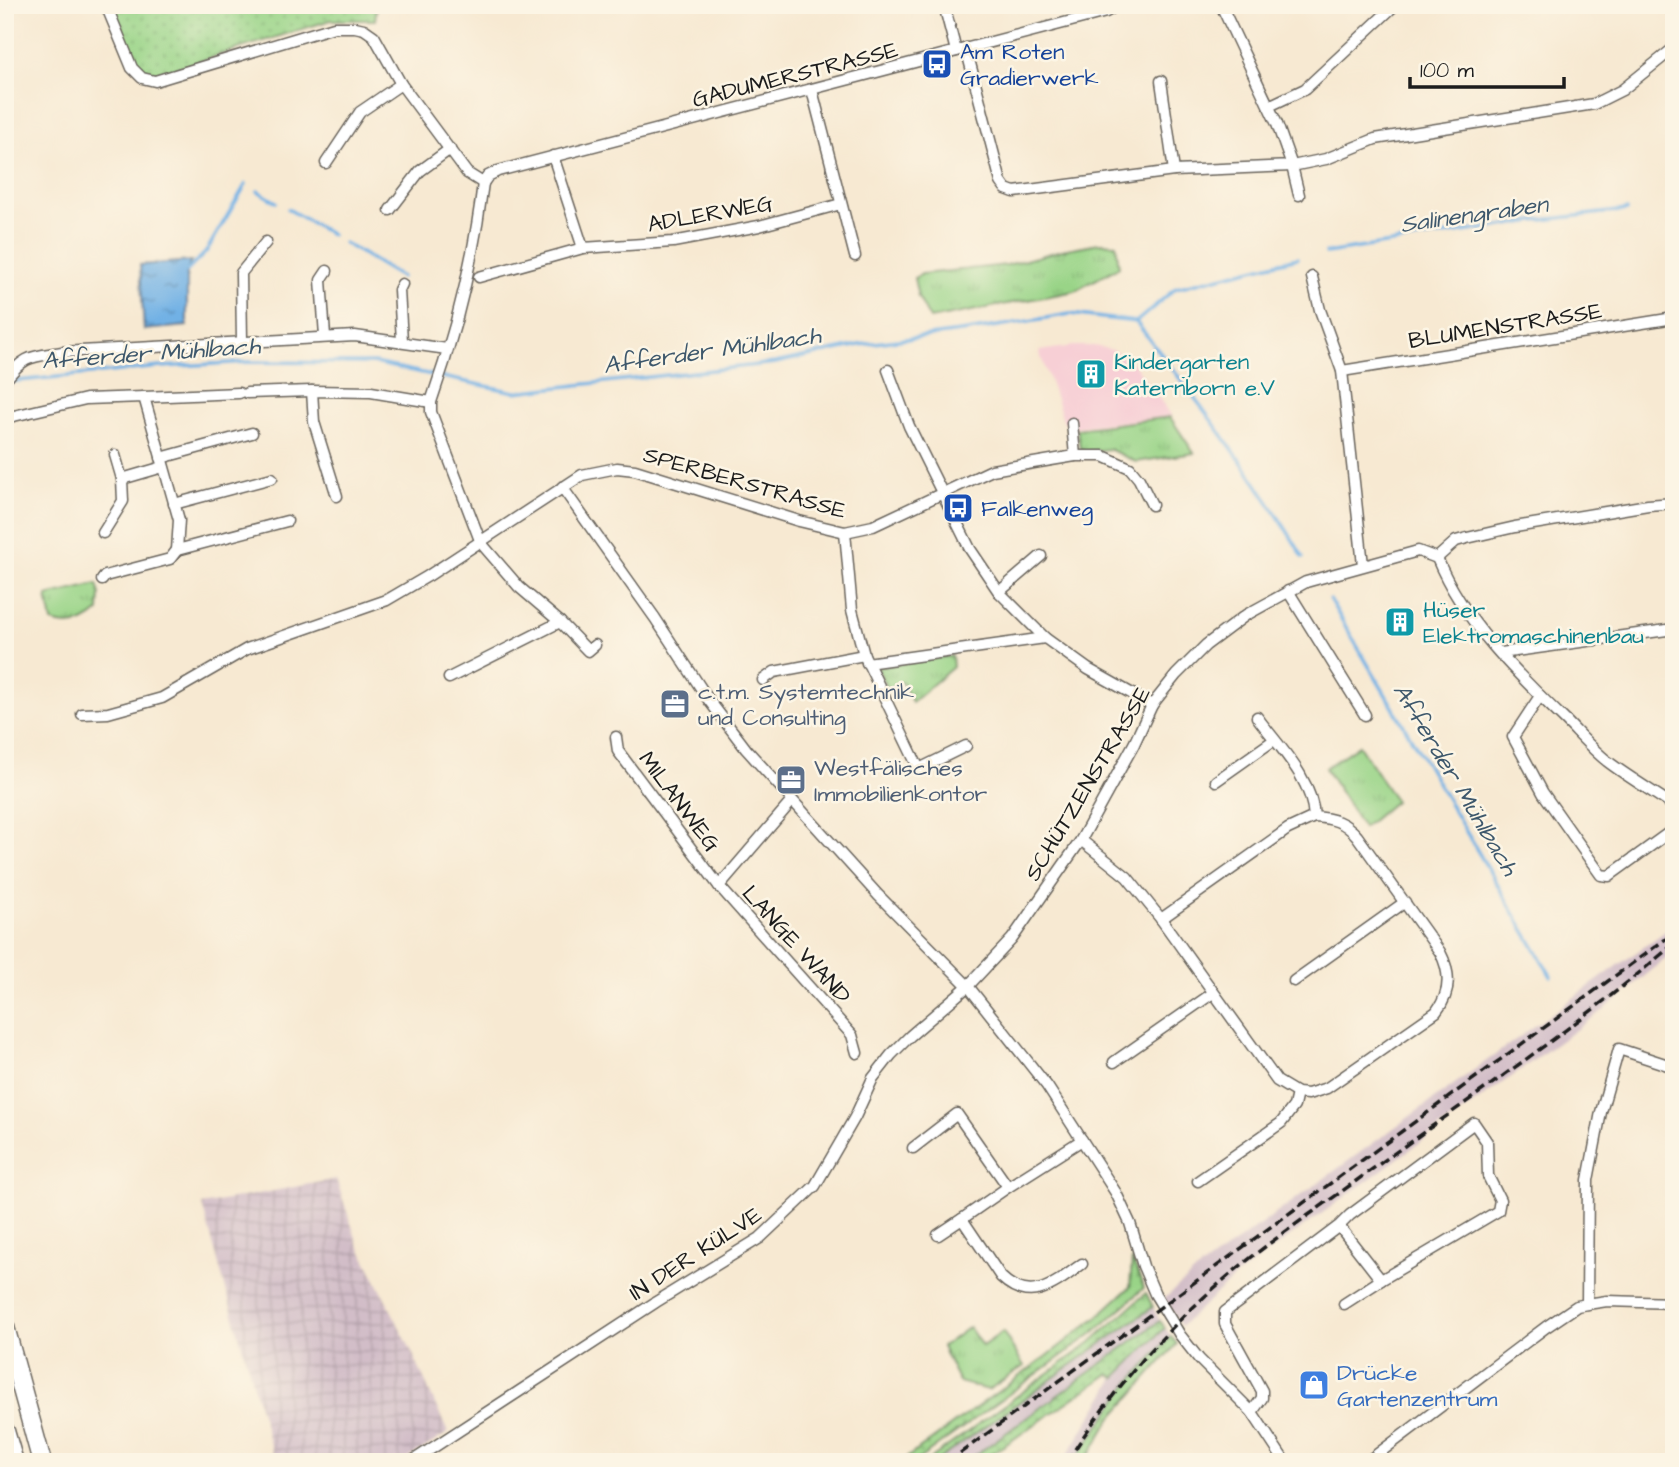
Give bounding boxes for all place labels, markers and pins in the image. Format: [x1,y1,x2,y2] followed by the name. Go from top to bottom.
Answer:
[960,36,1099,94] place label: Am Roten Gradierwerk
[920,47,954,81] bus stop icon: Am Roten Gradierwerk
[1114,346,1275,404] place label: Kindergarten Katernborn e.V
[1074,357,1108,391] building icon: Kindergarten Katernborn e.V
[941,491,975,525] bus stop icon: Falkenweg
[981,493,1093,526] place label: Falkenweg
[1423,594,1644,652] place label: Hüser Elektromaschinenbau
[1383,605,1417,639] building icon: Hüser Elektromaschinenbau
[698,676,914,735] place label: c.t.m. Systemtechnik und Consulting
[658,687,692,721] office icon: c.t.m. Systemtechnik und Consulting
[814,752,987,810] place label: Westfälisches Immobilienkontor
[774,763,808,797] office icon: Westfälisches Immobilienkontor
[1337,1357,1498,1415] place label: Drücke Gartenzentrum
[1297,1368,1331,1402] shop icon: Drücke Gartenzentrum

